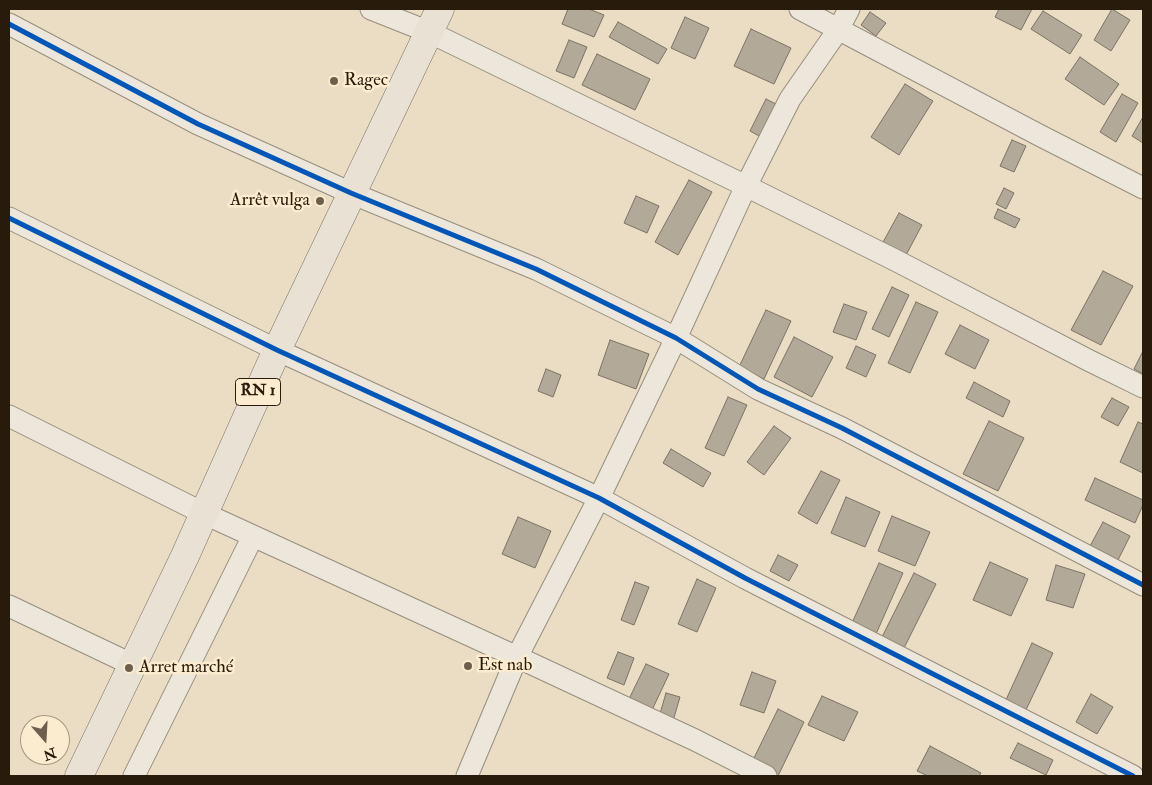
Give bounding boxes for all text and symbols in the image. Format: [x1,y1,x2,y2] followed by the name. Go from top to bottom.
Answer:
[344,70,388,92] place label: Ragec
[328,75,340,87] marker: Ragec
[230,190,310,212] place label: Arrêt vulga
[314,195,326,207] marker: Arrêt vulga
[236,378,280,406] road number: RN 1
[478,655,532,677] place label: Est nab
[139,657,233,679] place label: Arret marché
[462,660,474,672] marker: Est nab
[123,662,135,674] marker: Arret marché
[20,715,70,765] north arrow
[41,744,58,764] text: N

